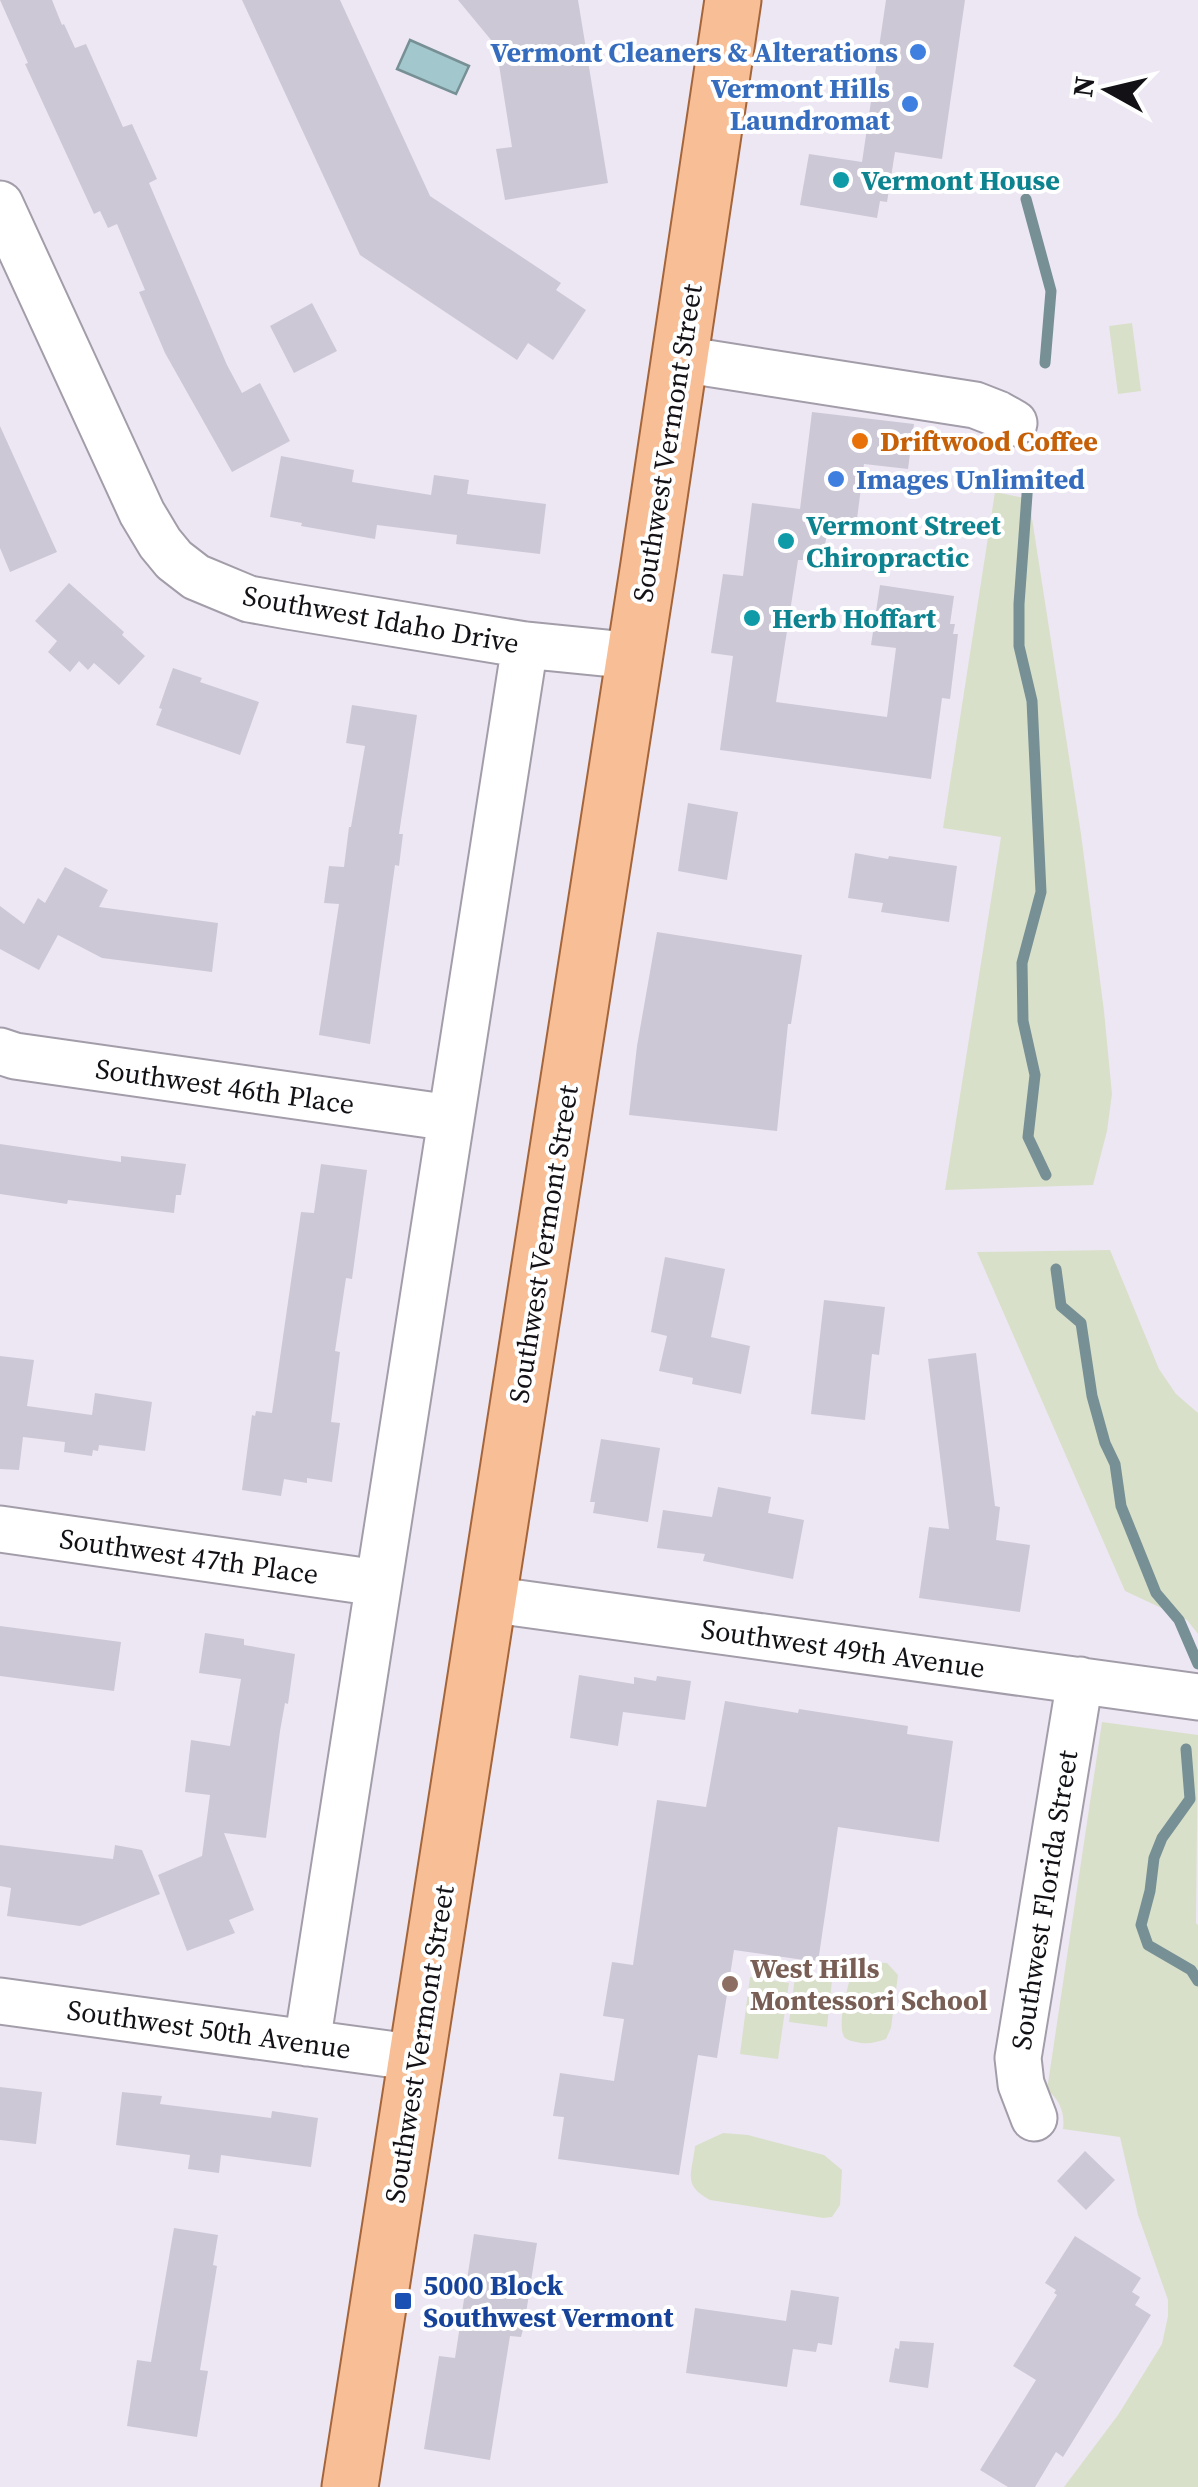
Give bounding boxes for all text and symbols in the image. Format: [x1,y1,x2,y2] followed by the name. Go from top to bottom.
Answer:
[490,33,898,71] place label: Vermont Cleaners & Alterations
[1058,40,1158,140] north arrow
[907,41,929,63] marker: Vermont Cleaners & Alterations
[711,69,891,139] place label: Vermont Hills Laundromat
[1063,74,1103,99] text: N
[899,93,921,115] marker: Vermont Hills Laundromat
[861,161,1060,199] place label: Vermont House
[830,169,852,191] marker: Vermont House
[623,280,711,605] street label: Southwest Vermont Street
[880,422,1098,460] place label: Driftwood Coffee
[849,430,871,452] marker: Driftwood Coffee
[856,460,1085,498] place label: Images Unlimited
[825,468,847,490] marker: Images Unlimited
[806,506,1002,576] place label: Vermont Street Chiropractic
[775,530,797,552] marker: Vermont Street Chiropractic
[240,576,522,662] street label: Southwest Idaho Drive
[772,599,937,637] place label: Herb Hoffart
[741,607,763,629] marker: Herb Hoffart
[93,1049,357,1123] street label: Southwest 46th Place
[499,1081,587,1406] street label: Southwest Vermont Street
[57,1519,321,1593] street label: Southwest 47th Place
[699,1609,987,1687] street label: Southwest 49th Avenue
[1002,1747,1087,2052] street label: Southwest Florida Street
[375,1881,463,2206] street label: Southwest Vermont Street
[750,1949,988,2019] place label: West Hills Montessori School
[719,1973,741,1995] marker: West Hills Montessori School
[65,1990,353,2068] street label: Southwest 50th Avenue
[423,2266,674,2336] place label: 5000 Block Southwest Vermont
[392,2290,414,2312] marker: 5000 Block Southwest Vermont

